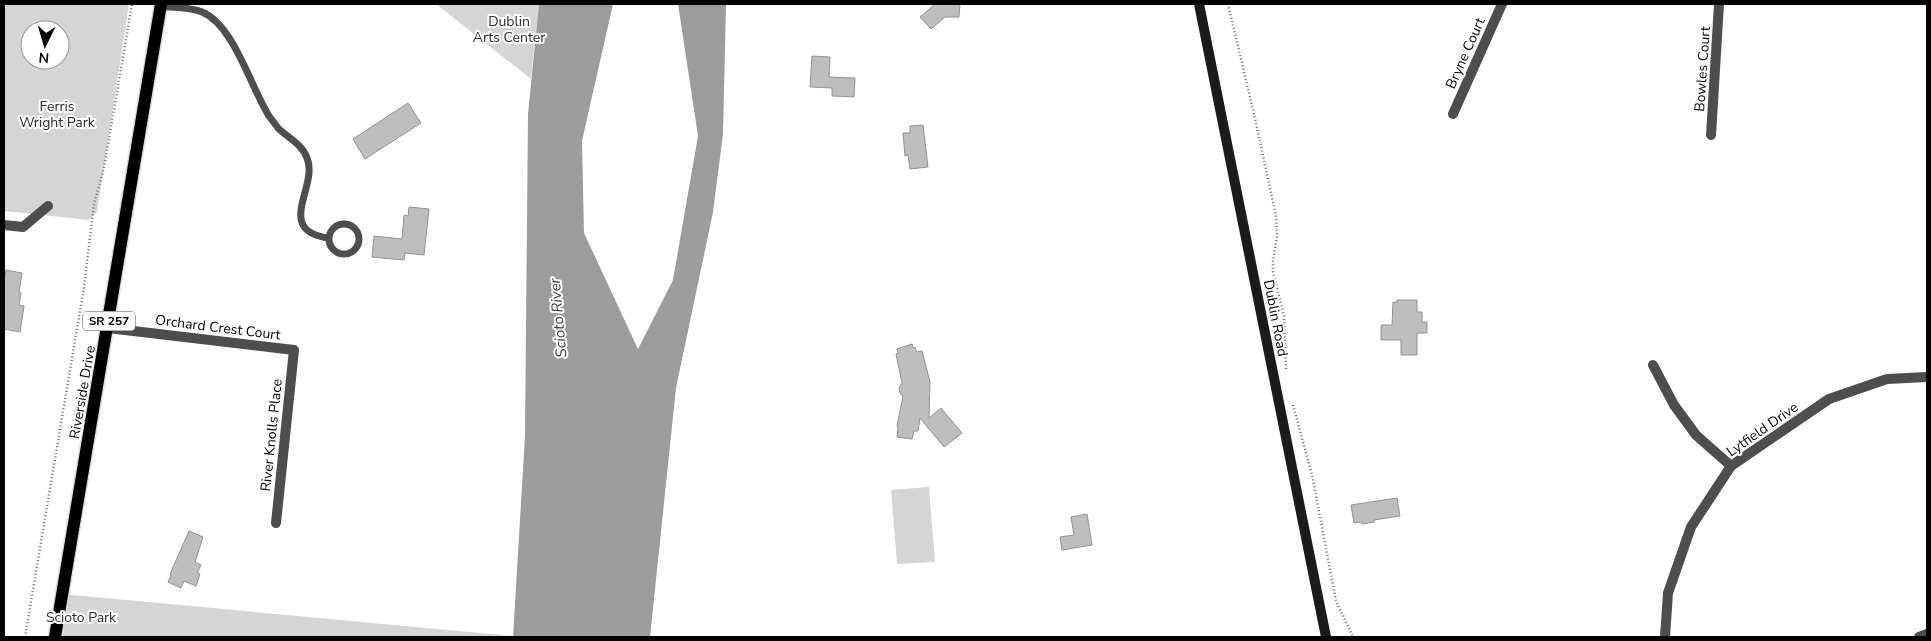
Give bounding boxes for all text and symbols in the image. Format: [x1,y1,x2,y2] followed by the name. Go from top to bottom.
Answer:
[473,12,545,47] park label: Dublin Arts Center
[1441,15,1490,92] street label: Bryne Court
[20,20,70,70] north arrow
[1690,26,1715,112] street label: Bowles Court
[38,48,50,67] text: N
[19,97,96,132] park label: Ferris Wright Park
[545,277,571,359] water label: Scioto River
[1259,278,1292,358] street label: Dublin Road
[154,310,282,345] street label: Orchard Crest Court
[83,312,135,331] road number: SR 257
[65,344,100,440] street label: Riverside Drive
[256,378,287,492] street label: River Knolls Place
[1723,398,1802,461] street label: Lytfield Drive
[46,608,117,627] park label: Scioto Park

